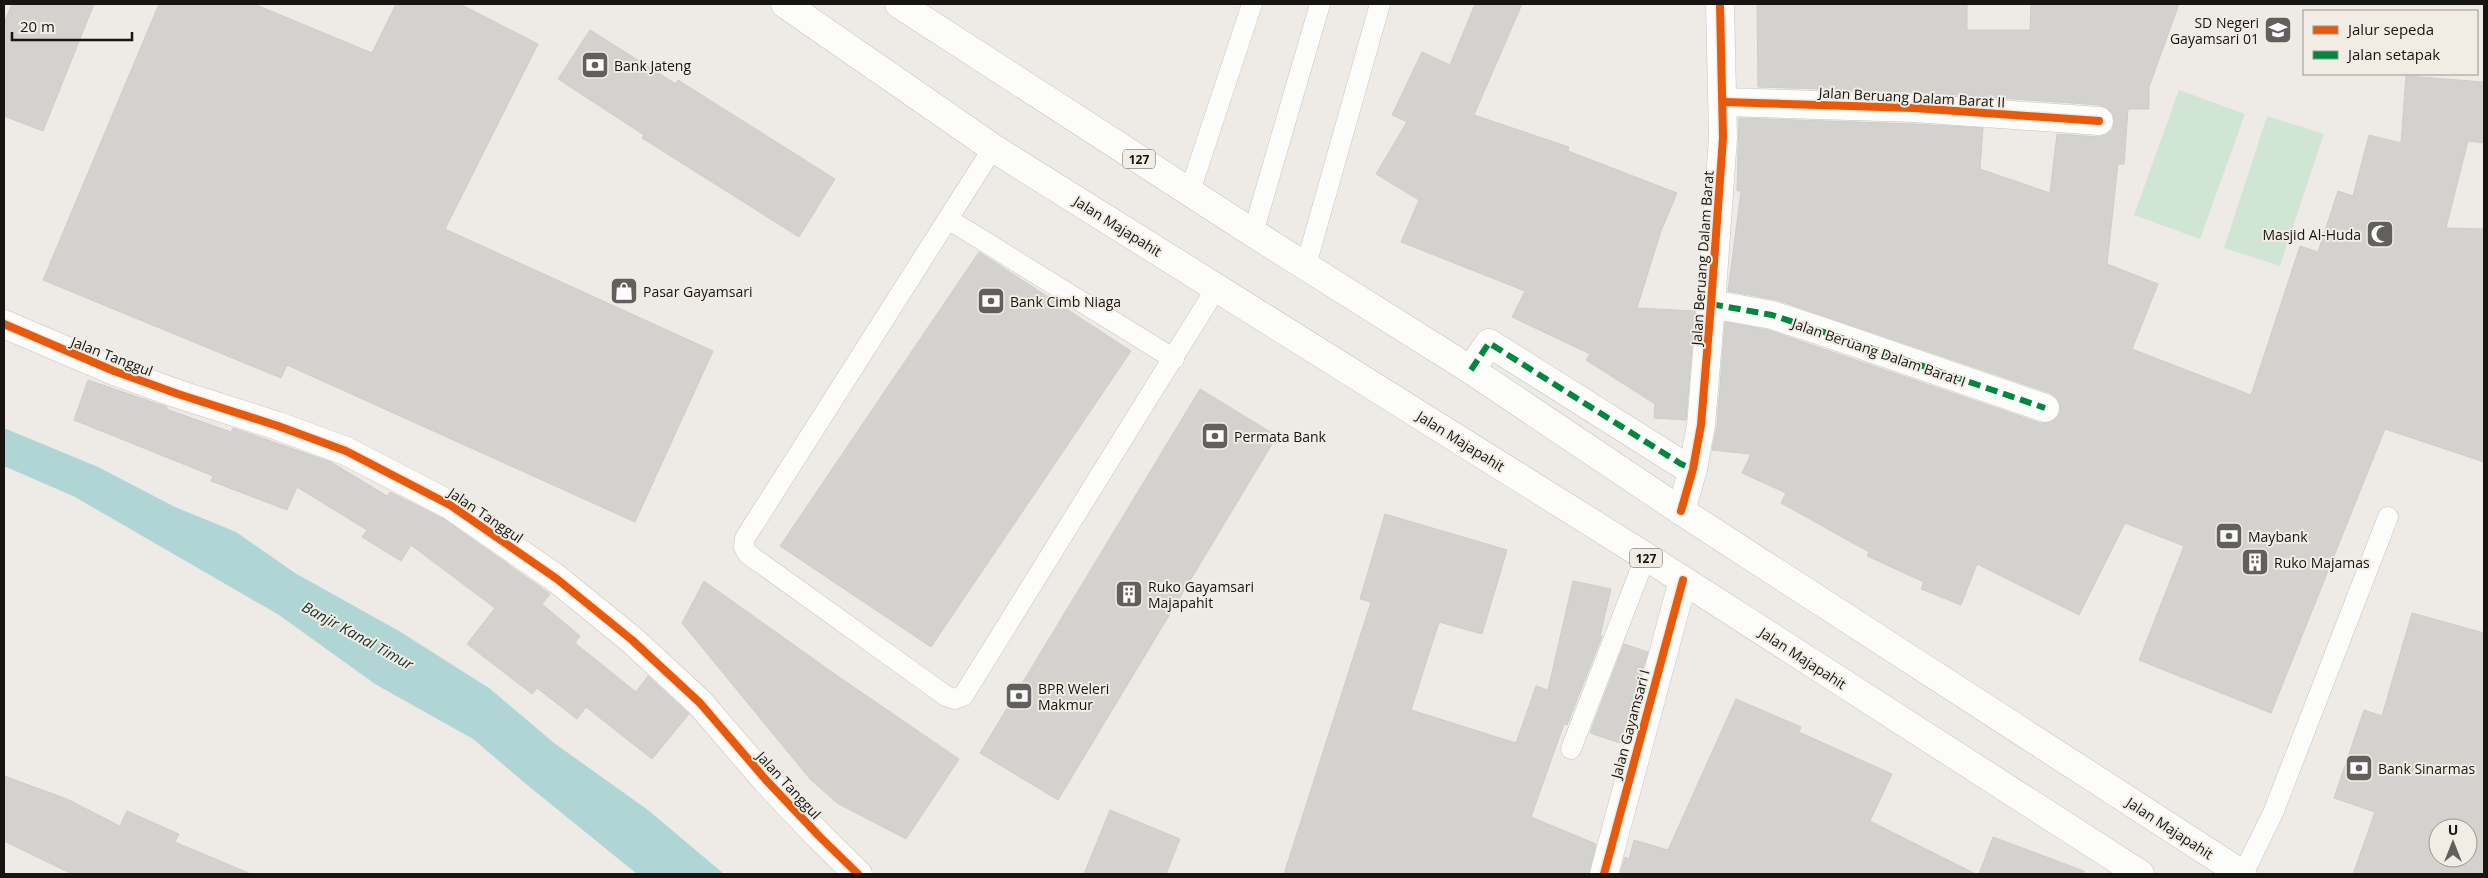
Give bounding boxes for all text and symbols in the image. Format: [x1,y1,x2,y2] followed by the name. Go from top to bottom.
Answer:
[12,10,132,42] scale bar
[2303,10,2478,75] legend
[2170,13,2259,48] place label: SD Negeri Gayamsari 01
[2263,15,2293,45] school or university icon: SD Negeri Gayamsari 01
[20,16,55,36] text: 20 m
[2346,19,2434,39] text: Jalur sepeda
[2346,44,2440,64] text: Jalan setapak
[580,50,610,80] bank icon: Bank Jateng
[614,56,691,75] place label: Bank Jateng
[1816,83,2006,111] street label: Jalan Beruang Dalam Barat II
[1123,150,1155,168] road number: 127
[1686,170,1718,348] street label: Jalan Beruang Dalam Barat
[1069,190,1166,261] street label: Jalan Majapahit
[2365,219,2395,249] mosque icon: Masjid Al-Huda
[2263,225,2361,244] place label: Masjid Al-Huda
[609,276,639,306] shop icon: Pasar Gayamsari
[643,282,752,301] place label: Pasar Gayamsari
[976,286,1006,316] bank icon: Bank Cimb Niaga
[1010,292,1121,311] place label: Bank Cimb Niaga
[1788,313,1968,391] street label: Jalan Beruang Dalam Barat I
[66,331,156,380] street label: Jalan Tanggul
[1412,405,1509,476] street label: Jalan Majapahit
[1200,421,1230,451] bank icon: Permata Bank
[1234,427,1327,446] place label: Permata Bank
[443,482,527,547] street label: Jalan Tanggul
[2214,521,2244,551] bank icon: Maybank
[2248,527,2308,546] place label: Maybank
[2240,547,2270,577] building icon: Ruko Majamas
[1630,548,1662,568] road number: 127
[2274,553,2370,572] place label: Ruko Majamas
[1148,577,1254,612] place label: Ruko Gayamsari Majapahit
[1114,579,1144,609] building icon: Ruko Gayamsari Majapahit
[299,596,418,674] water label: Banjir Kanal Timur
[1754,622,1850,693] street label: Jalan Majapahit
[1606,667,1654,783] street label: Jalan Gayamsari I
[1038,679,1109,714] place label: BPR Weleri Makmur
[1004,681,1034,711] bank icon: BPR Weleri Makmur
[751,745,825,823] street label: Jalan Tanggul
[2344,753,2374,783] bank icon: Bank Sinarmas
[2378,759,2475,778] place label: Bank Sinarmas
[2121,792,2217,863] street label: Jalan Majapahit
[2428,818,2478,868] north arrow
[2448,820,2458,839] text: U

